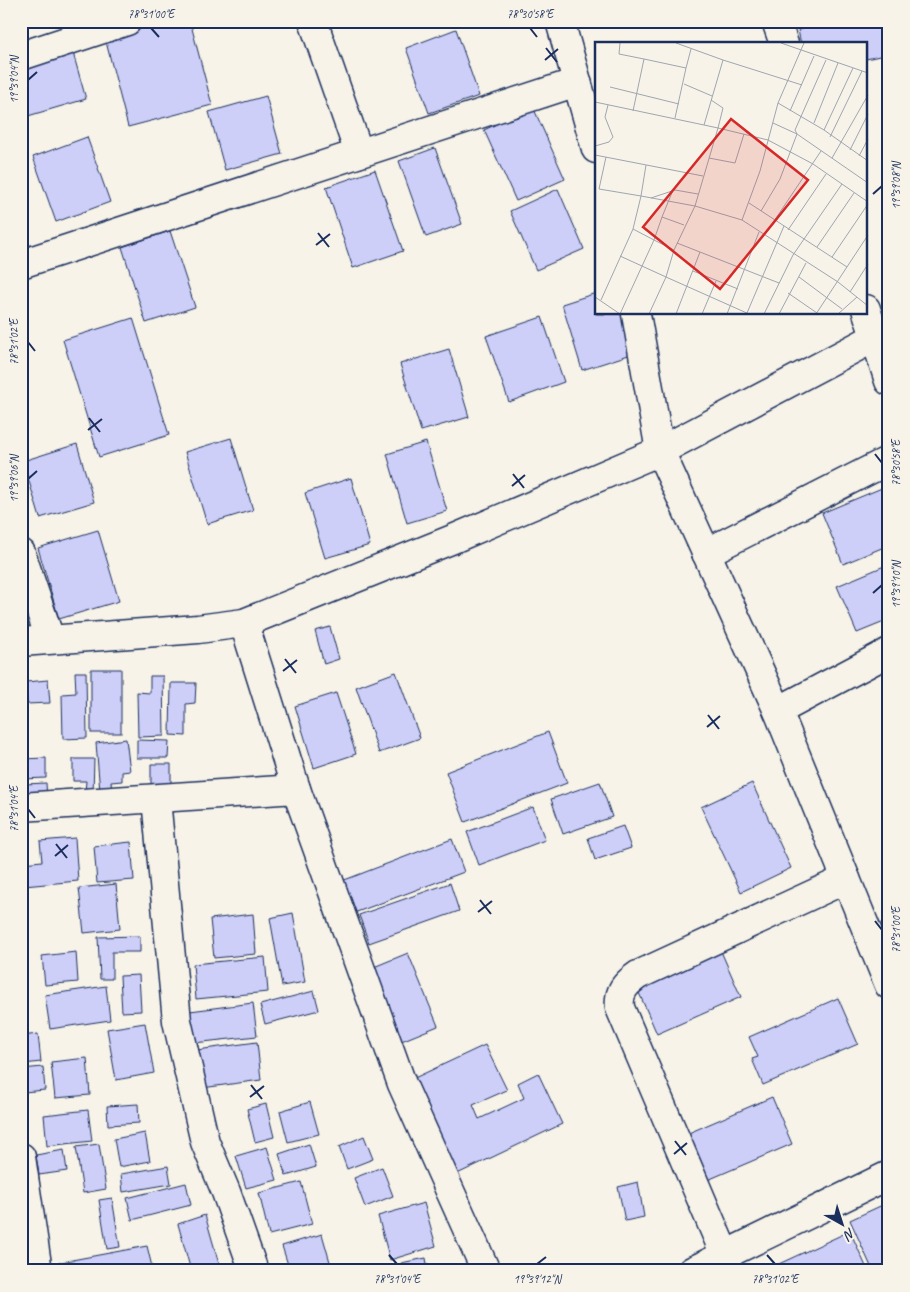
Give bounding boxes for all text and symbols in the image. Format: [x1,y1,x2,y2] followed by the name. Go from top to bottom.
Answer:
[128,6,176,22] text: 78°31'00"E
[507,6,555,22] text: 78°30'58"E
[595,42,868,315] inset map
[6,55,22,104] text: 19°39'04"N
[888,161,904,210] text: 19°39'08"N
[6,317,22,365] text: 78°31'02"E
[888,438,904,486] text: 78°30'58"E
[6,454,22,503] text: 19°39'06"N
[888,560,904,609] text: 19°39'10"N
[6,784,22,832] text: 78°31'04"E
[888,905,904,953] text: 78°31'00"E
[818,1200,868,1250] north arrow
[839,1224,859,1245] text: N
[374,1271,422,1287] text: 78°31'04"E
[513,1271,562,1287] text: 19°39'12"N
[752,1271,800,1287] text: 78°31'02"E

